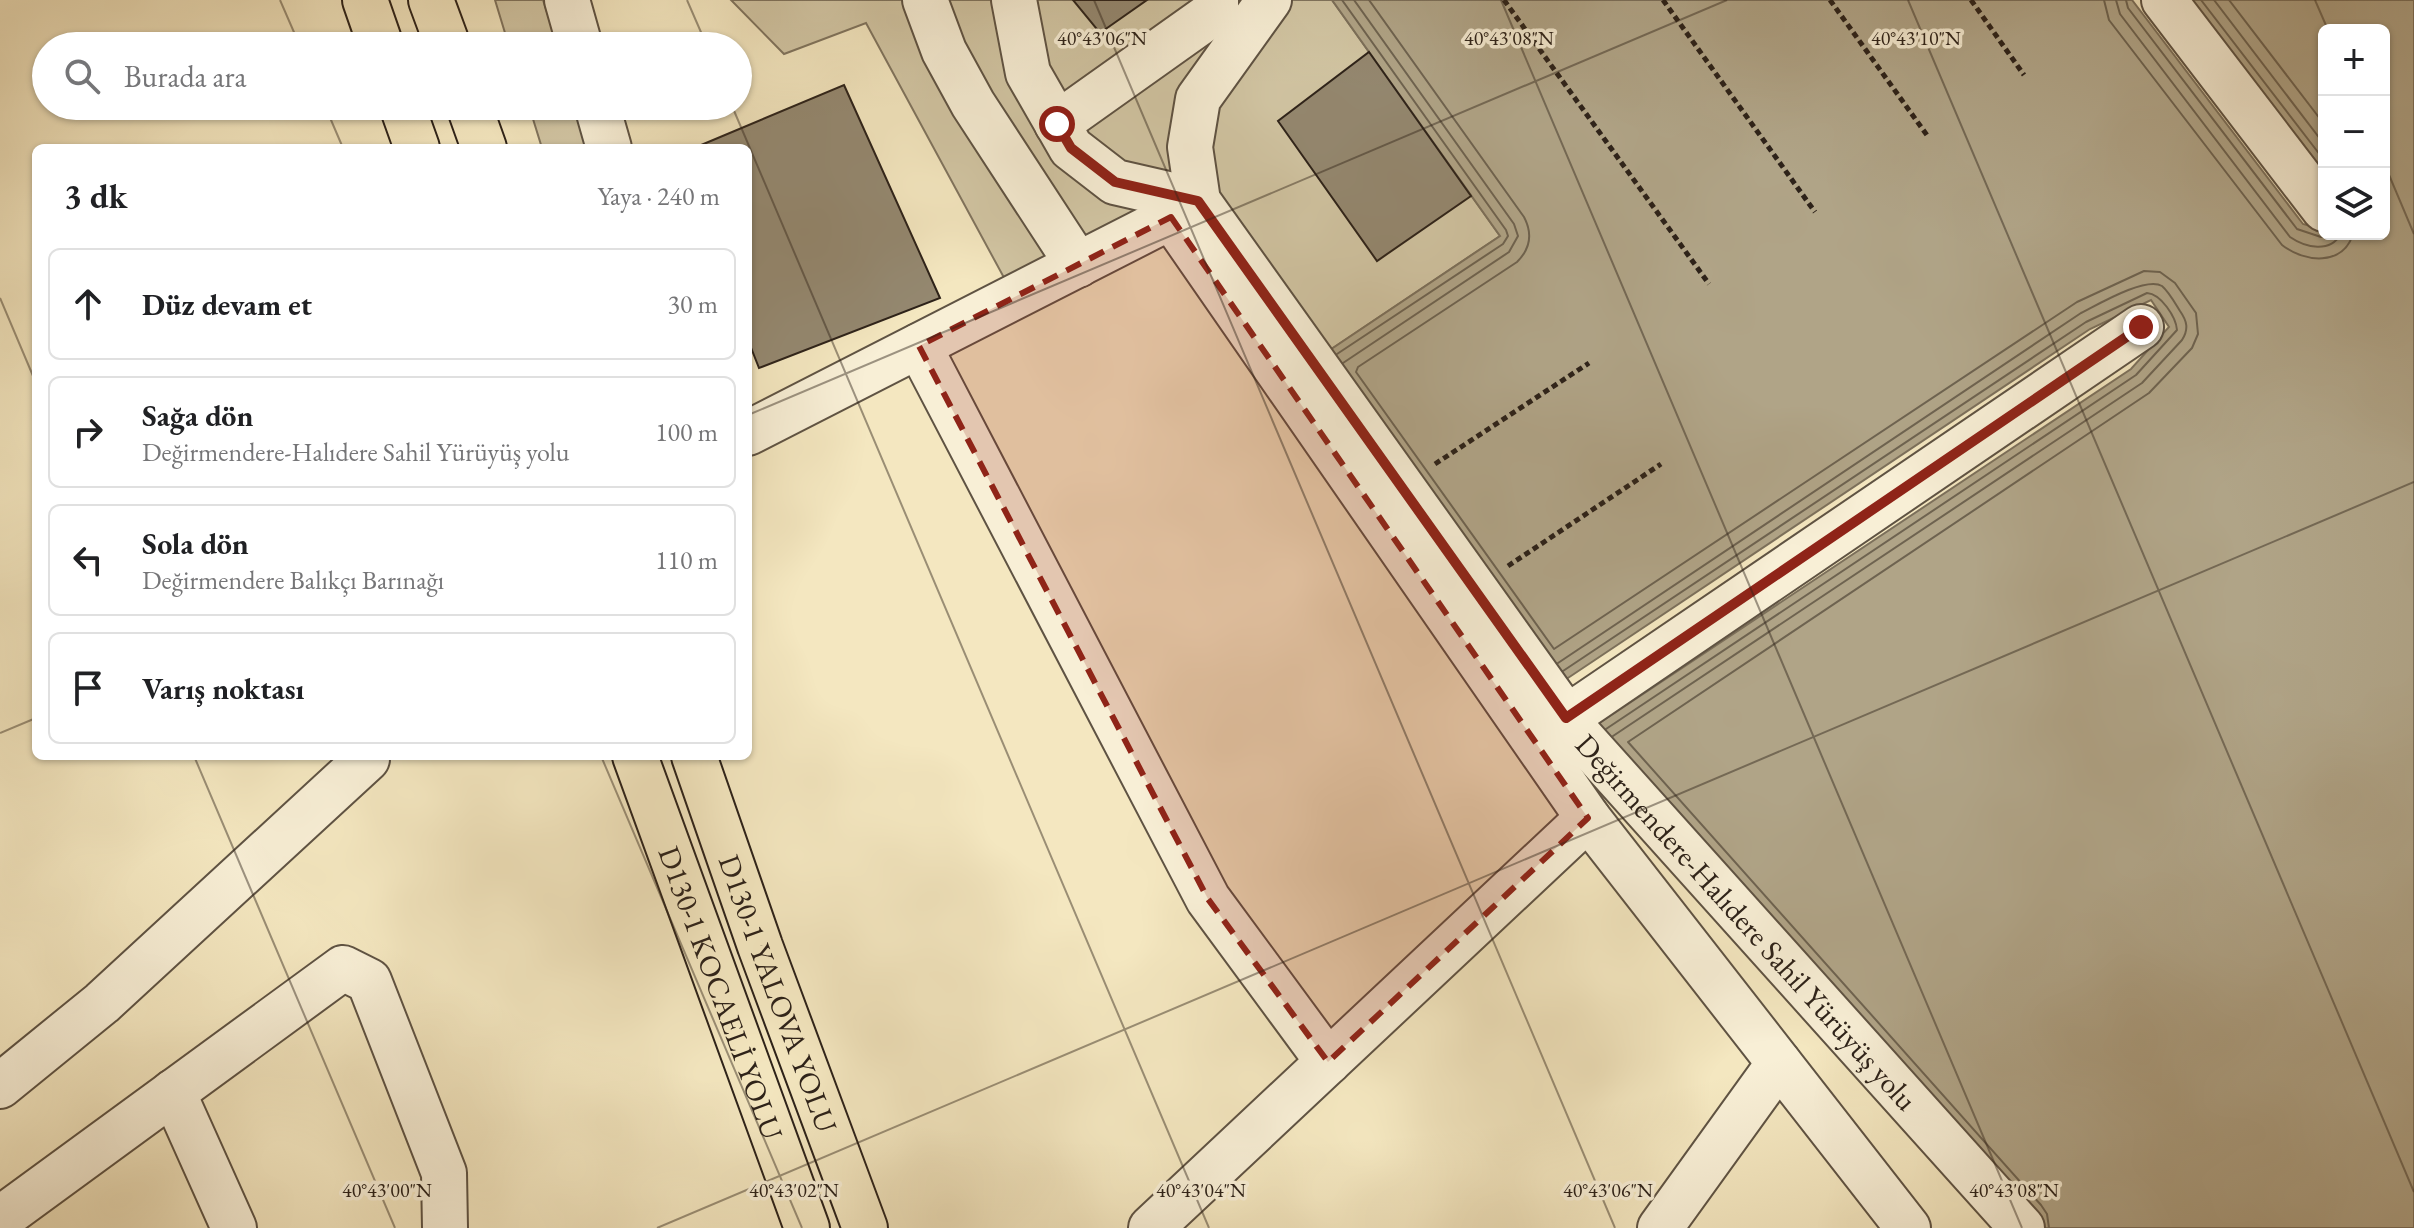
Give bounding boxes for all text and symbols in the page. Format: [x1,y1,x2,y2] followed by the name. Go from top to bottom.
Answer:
[2318,24,2390,240] map controls
[2318,24,2390,96] button: +
[1057,25,1147,51] text: 40°43'06"N
[1464,25,1554,51] text: 40°43'08"N
[1871,25,1961,51] text: 40°43'10"N
[32,32,752,120] search box
[60,54,104,98] icon: search
[124,57,247,96] text: Burada ara
[2318,96,2390,168] button: −
[1039,106,1075,142] route start
[2318,168,2390,240] button: layers
[64,174,127,218] text: 3 dk
[598,179,720,213] text: Yaya · 240 m
[66,282,110,326] icon: ahead
[142,285,312,324] text: Düz devam et
[668,287,718,321] text: 30 m
[2123,309,2159,345] route end
[142,396,253,435] text: Sağa dön
[66,410,110,454] icon: right
[655,415,718,449] text: 100 m
[142,435,569,469] text: Değirmendere-Halıdere Sahil Yürüyüş yolu
[142,524,249,563] text: Sola dön
[66,538,110,582] icon: left
[655,543,718,577] text: 110 m
[142,563,444,597] text: Değirmendere Balıkçı Barınağı
[66,666,110,710] icon: arrive
[142,669,304,708] text: Varış noktası
[1567,725,1926,1118] street label: Değirmendere-Halıdere Sahil Yürüyüş yolu
[650,841,793,1145] street label: D130-1 KOCAELİ YOLU
[710,849,847,1138] street label: D130-1 YALOVA YOLU
[342,1177,432,1203] text: 40°43'00"N
[749,1177,839,1203] text: 40°43'02"N
[1156,1177,1246,1203] text: 40°43'04"N
[1563,1177,1653,1203] text: 40°43'06"N
[1969,1177,2059,1203] text: 40°43'08"N

